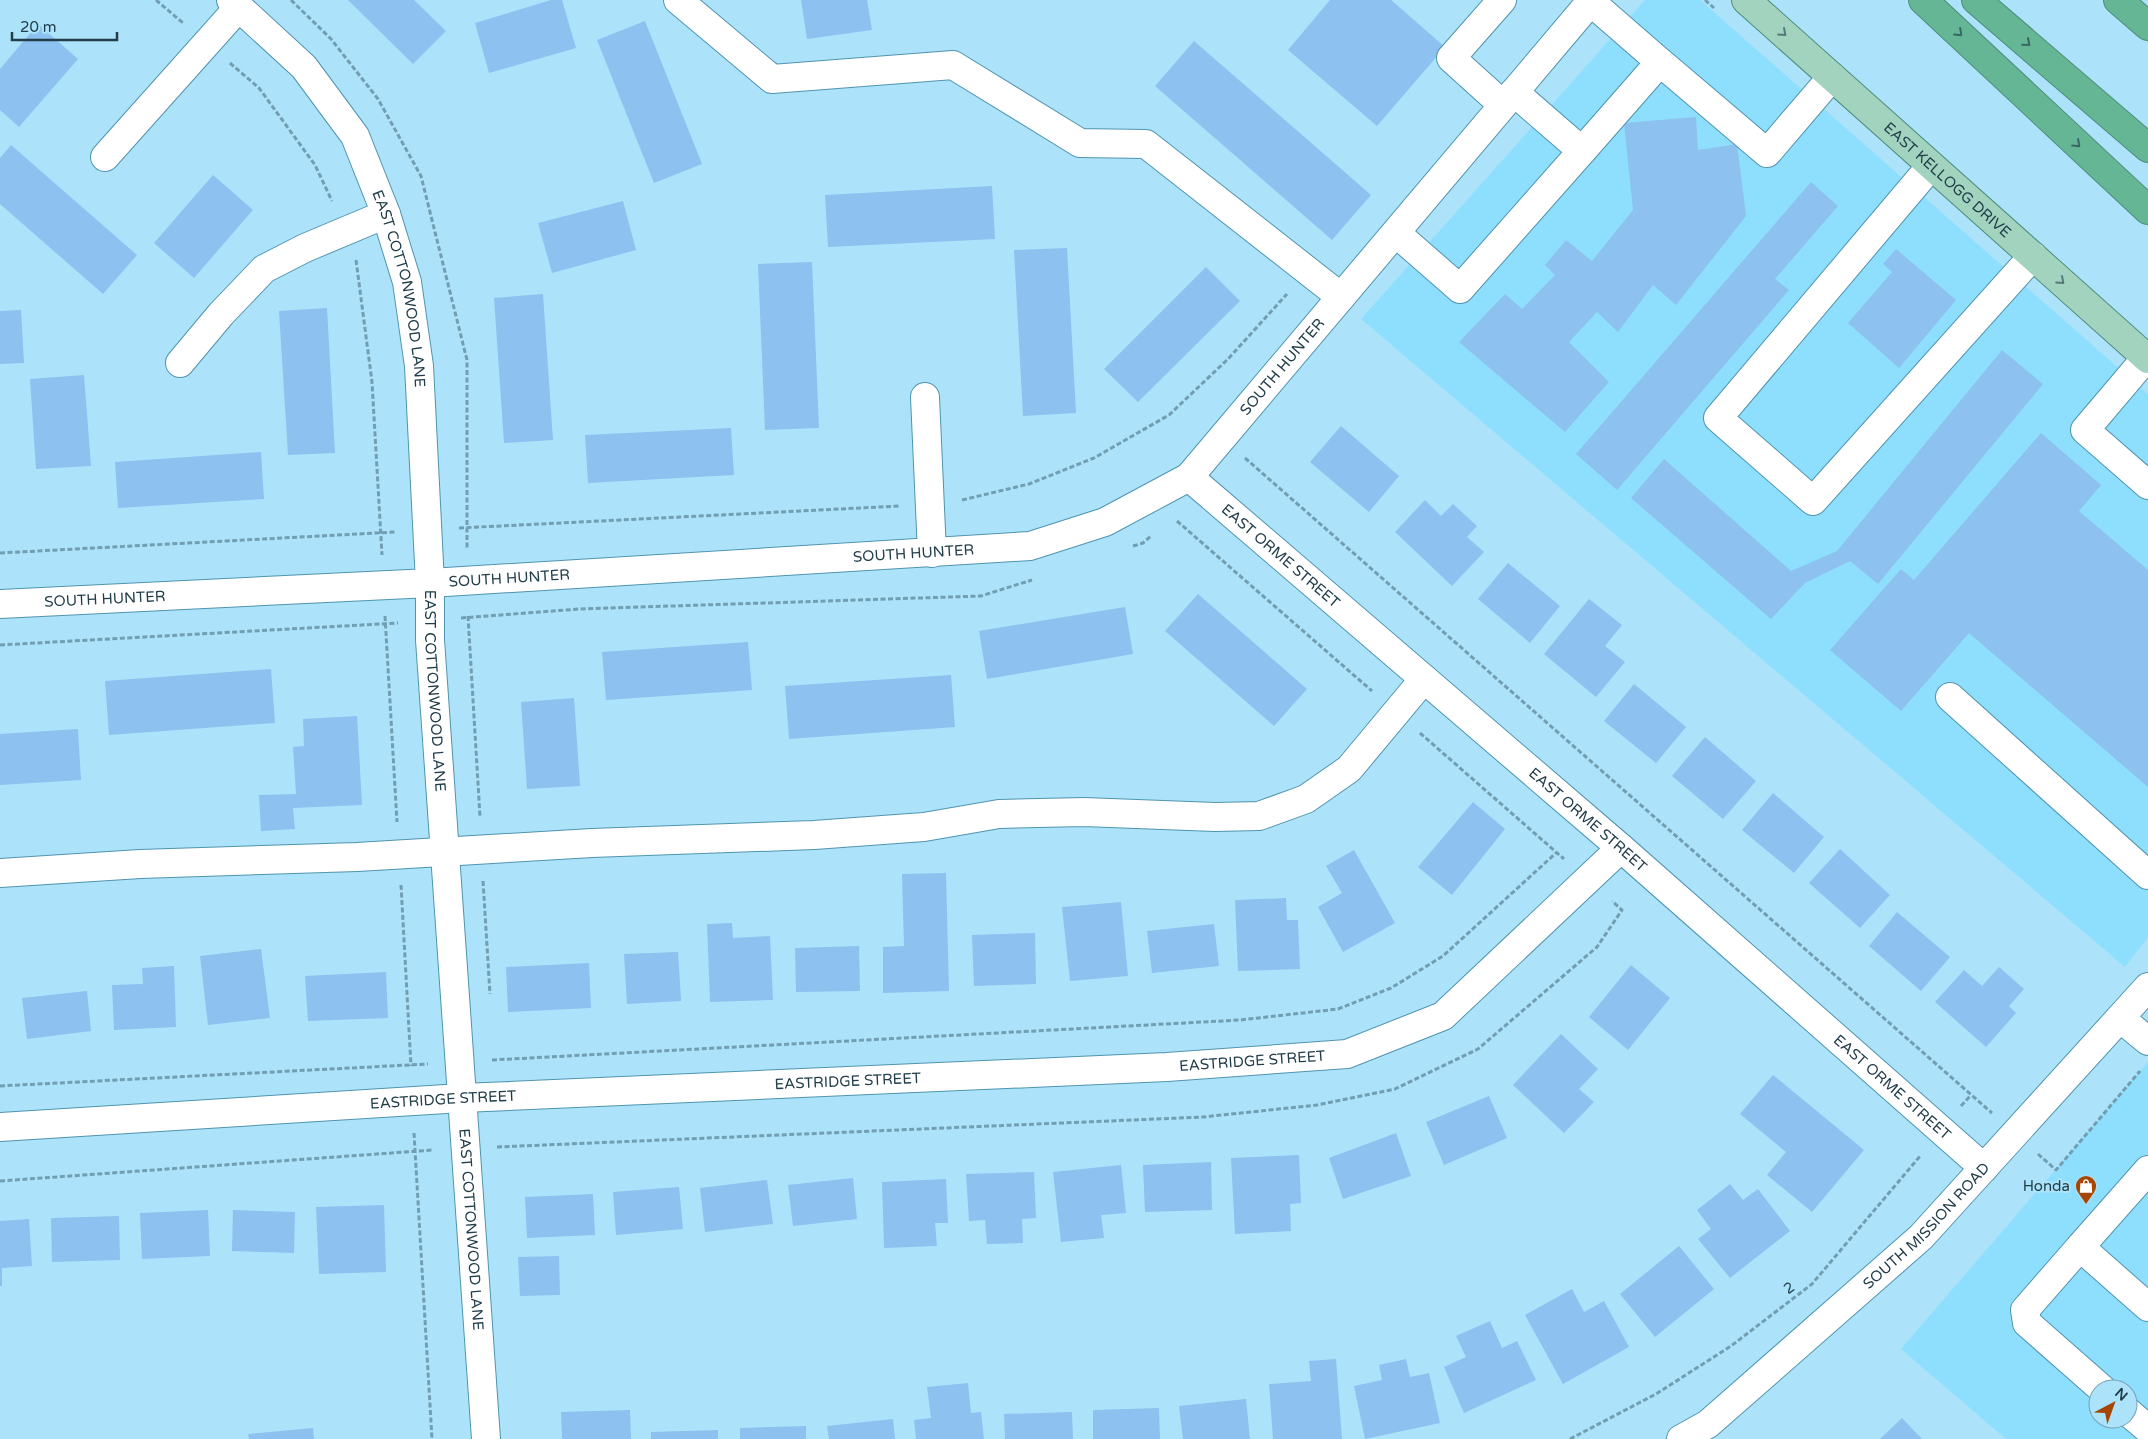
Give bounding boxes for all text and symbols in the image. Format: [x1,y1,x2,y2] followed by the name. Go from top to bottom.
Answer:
[12,10,118,42] scale bar
[20,18,57,36] text: 20 m
[1777,27,1786,36] one-way arrow
[1953,27,1962,36] one-way arrow
[2021,37,2030,46] one-way arrow
[1880,118,2015,241] street label: EAST KELLOGG DRIVE
[2072,138,2081,147] one-way arrow
[368,187,429,388] street label: EAST COTTONWOOD LANE
[2055,275,2064,284] one-way arrow
[1236,315,1328,419] street label: SOUTH HUNTER
[1218,500,1344,612] street label: EAST ORME STREET
[852,540,975,566] street label: SOUTH HUNTER
[448,565,570,591] street label: SOUTH HUNTER
[44,587,166,611] street label: SOUTH HUNTER
[421,590,450,792] street label: EAST COTTONWOOD LANE
[1525,764,1651,876] street label: EAST ORME STREET
[1830,1031,1955,1143] street label: EAST ORME STREET
[1178,1047,1326,1075] street label: EASTRIDGE STREET
[774,1069,921,1093] street label: EASTRIDGE STREET
[369,1087,517,1113] street label: EASTRIDGE STREET
[455,1128,487,1331] street label: EAST COTTONWOOD LANE
[1859,1159,1993,1293] street label: SOUTH MISSION ROAD
[2074,1174,2098,1205] shop icon: Honda
[2023,1177,2070,1195] place label: Honda
[1780,1278,1798,1298] street label: 2
[2088,1379,2138,1429] north arrow
[2111,1384,2131,1405] text: N

